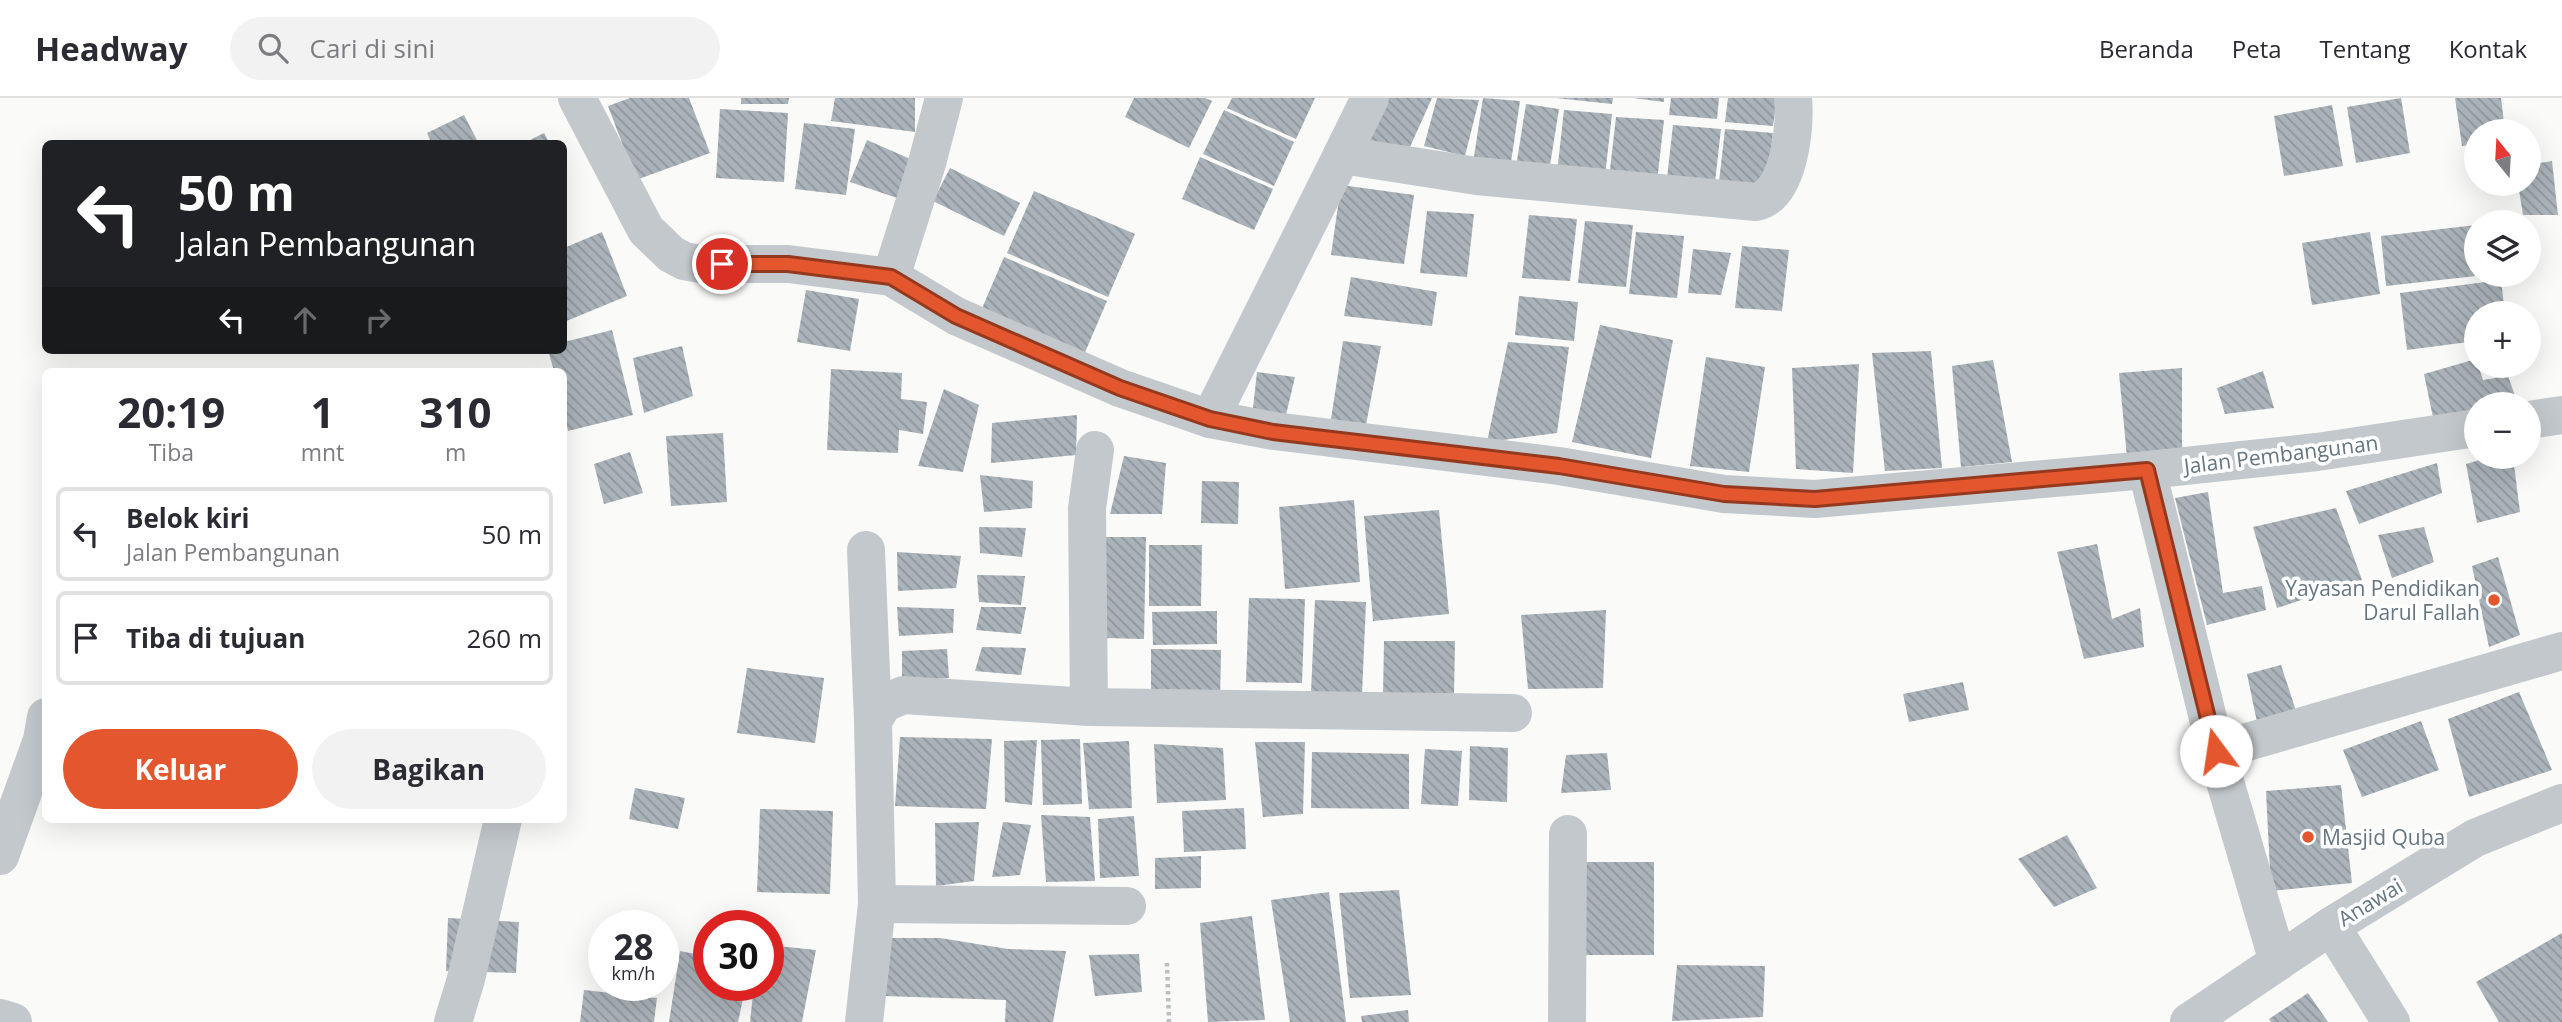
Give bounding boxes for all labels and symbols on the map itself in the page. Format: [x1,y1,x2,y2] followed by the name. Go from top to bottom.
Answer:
[2464,119,2541,196] north arrow
[692,234,752,294] pin
[2180,428,2380,480] street label: Jalan Pembangunan
[2285,574,2480,626] place label: Yayasan Pendidikan Darul Fallah
[2486,592,2502,608] marker: Yayasan Pendidikan Darul Fallah
[2179,714,2253,788] position arrow
[2322,823,2445,851] place label: Masjid Quba
[2300,829,2316,845] marker: Masjid Quba
[2332,872,2408,932] street label: Anawai
[693,910,784,1001] speed limit sign: 30

